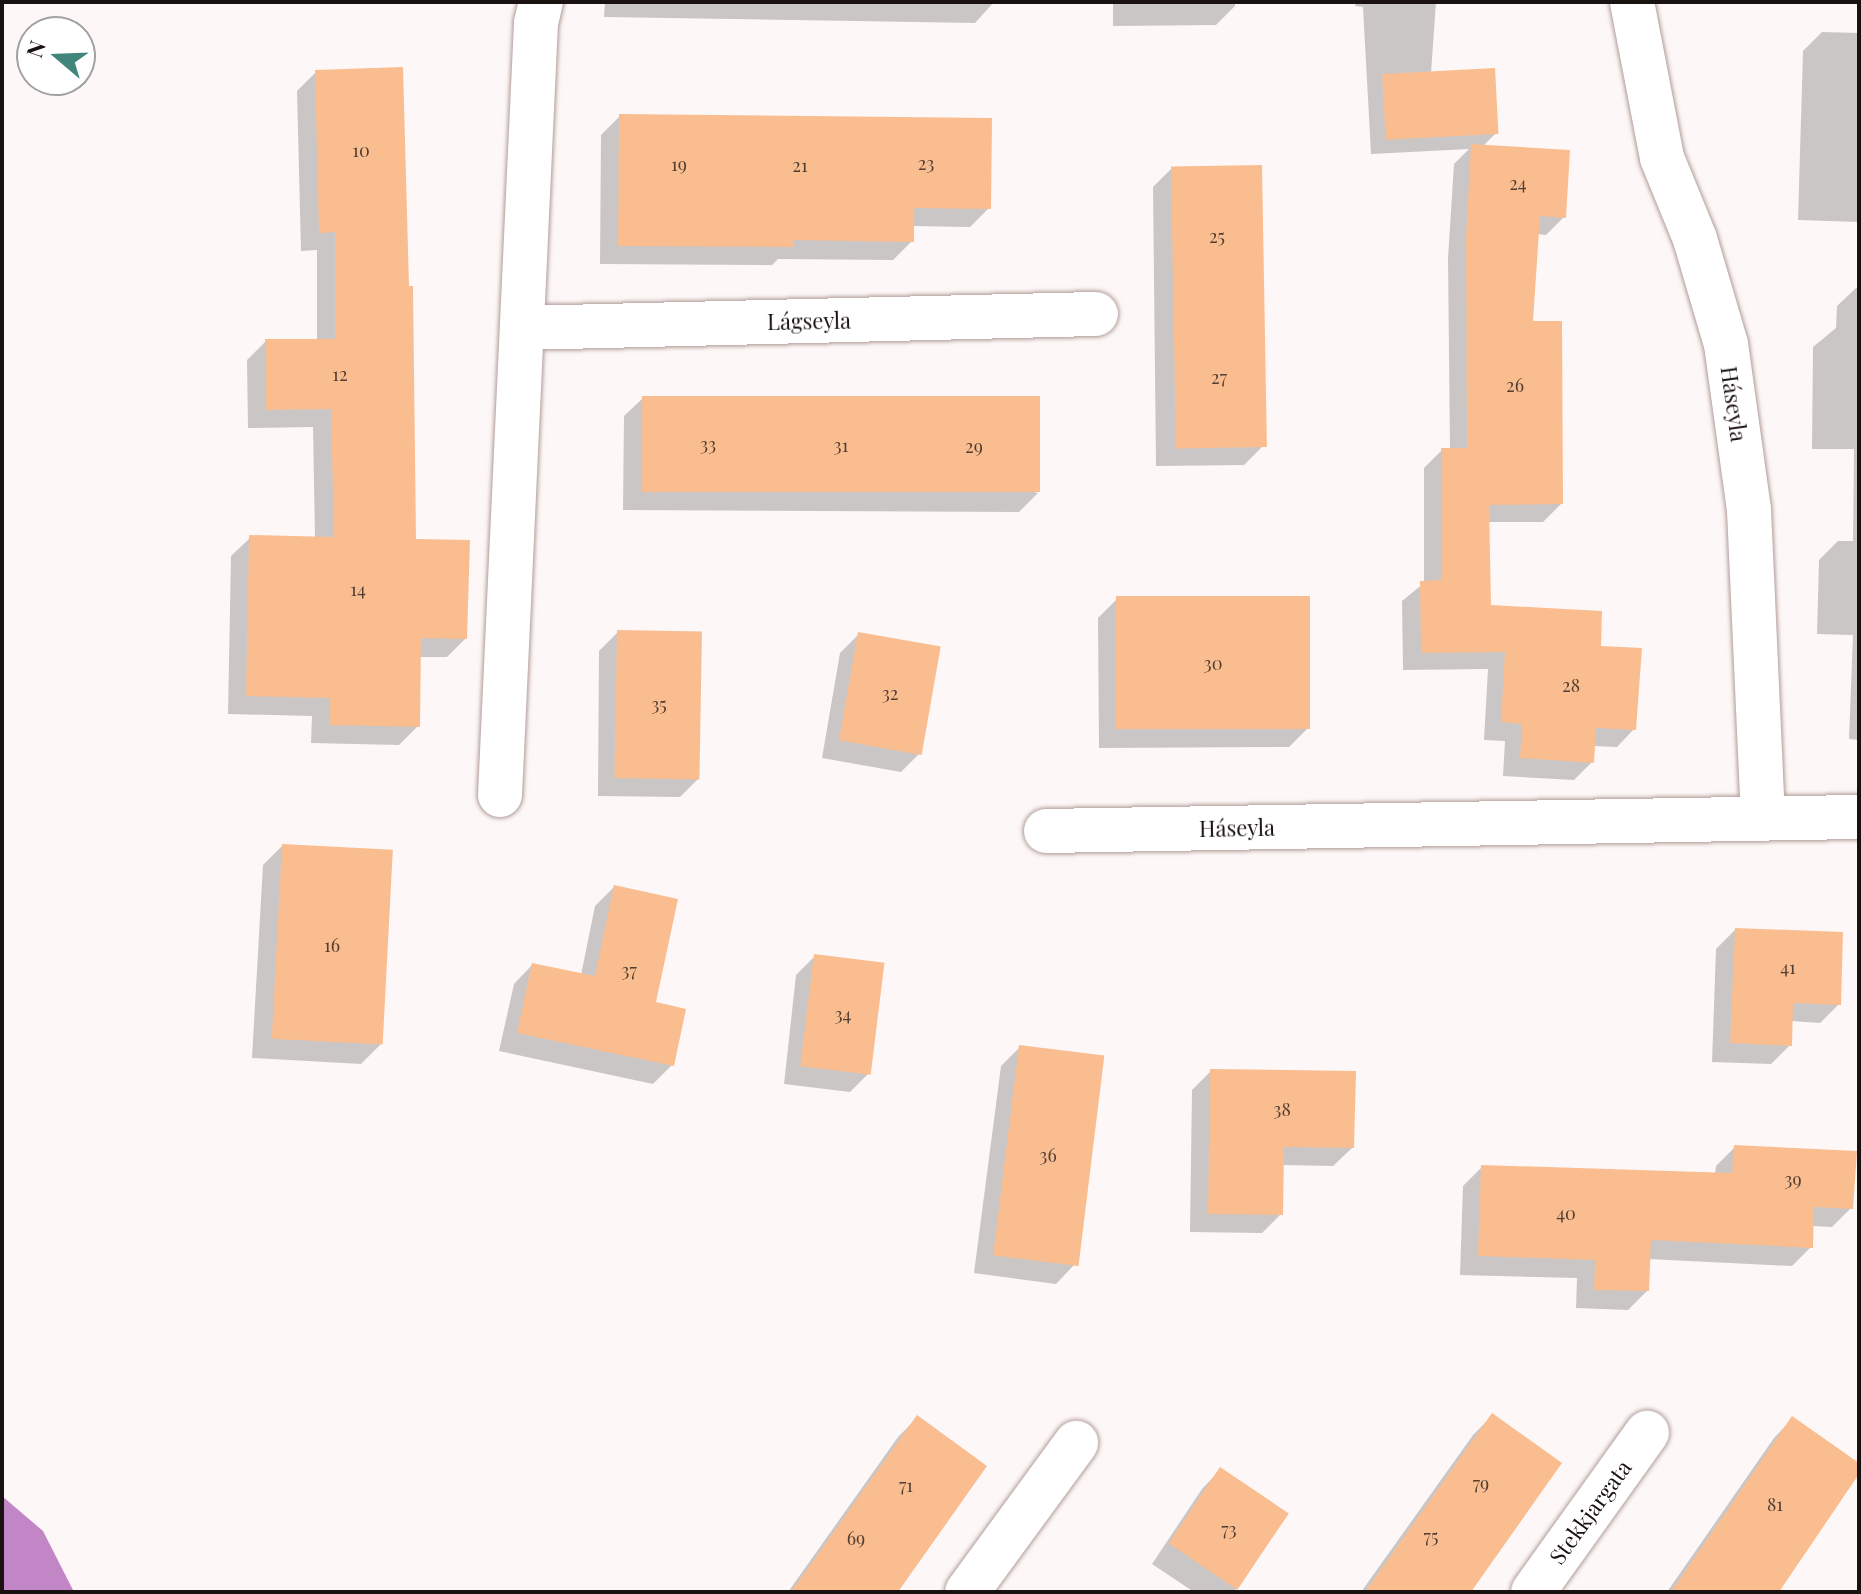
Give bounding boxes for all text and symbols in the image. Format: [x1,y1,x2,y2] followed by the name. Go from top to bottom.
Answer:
[16,16,96,96] north arrow
[18,36,52,61] text: N
[352,139,370,161] house number: 10
[918,152,934,174] house number: 23
[671,153,687,175] house number: 19
[792,154,808,176] house number: 21
[1509,172,1527,194] house number: 24
[1209,225,1225,247] house number: 25
[767,307,851,335] street label: Lágseyla
[332,363,348,385] house number: 12
[1716,365,1752,443] street label: Háseyla
[1211,366,1227,388] house number: 27
[1506,374,1524,396] house number: 26
[700,433,716,455] house number: 33
[834,434,848,456] house number: 31
[965,435,983,457] house number: 29
[350,578,366,600] house number: 14
[1204,652,1222,674] house number: 30
[1562,674,1580,696] house number: 28
[882,682,898,704] house number: 32
[651,693,667,715] house number: 35
[1199,814,1275,842] street label: Háseyla
[324,934,340,956] house number: 16
[1780,956,1796,978] house number: 41
[621,959,637,981] house number: 37
[834,1003,852,1025] house number: 34
[1273,1098,1291,1120] house number: 38
[1039,1144,1057,1166] house number: 36
[1784,1168,1802,1190] house number: 39
[1556,1202,1576,1224] house number: 40
[1543,1455,1637,1569] street label: Stekkjargata
[1473,1472,1489,1494] house number: 79
[899,1474,913,1496] house number: 71
[1767,1493,1783,1515] house number: 81
[1221,1518,1237,1540] house number: 73
[1424,1525,1438,1547] house number: 75
[847,1527,865,1549] house number: 69

